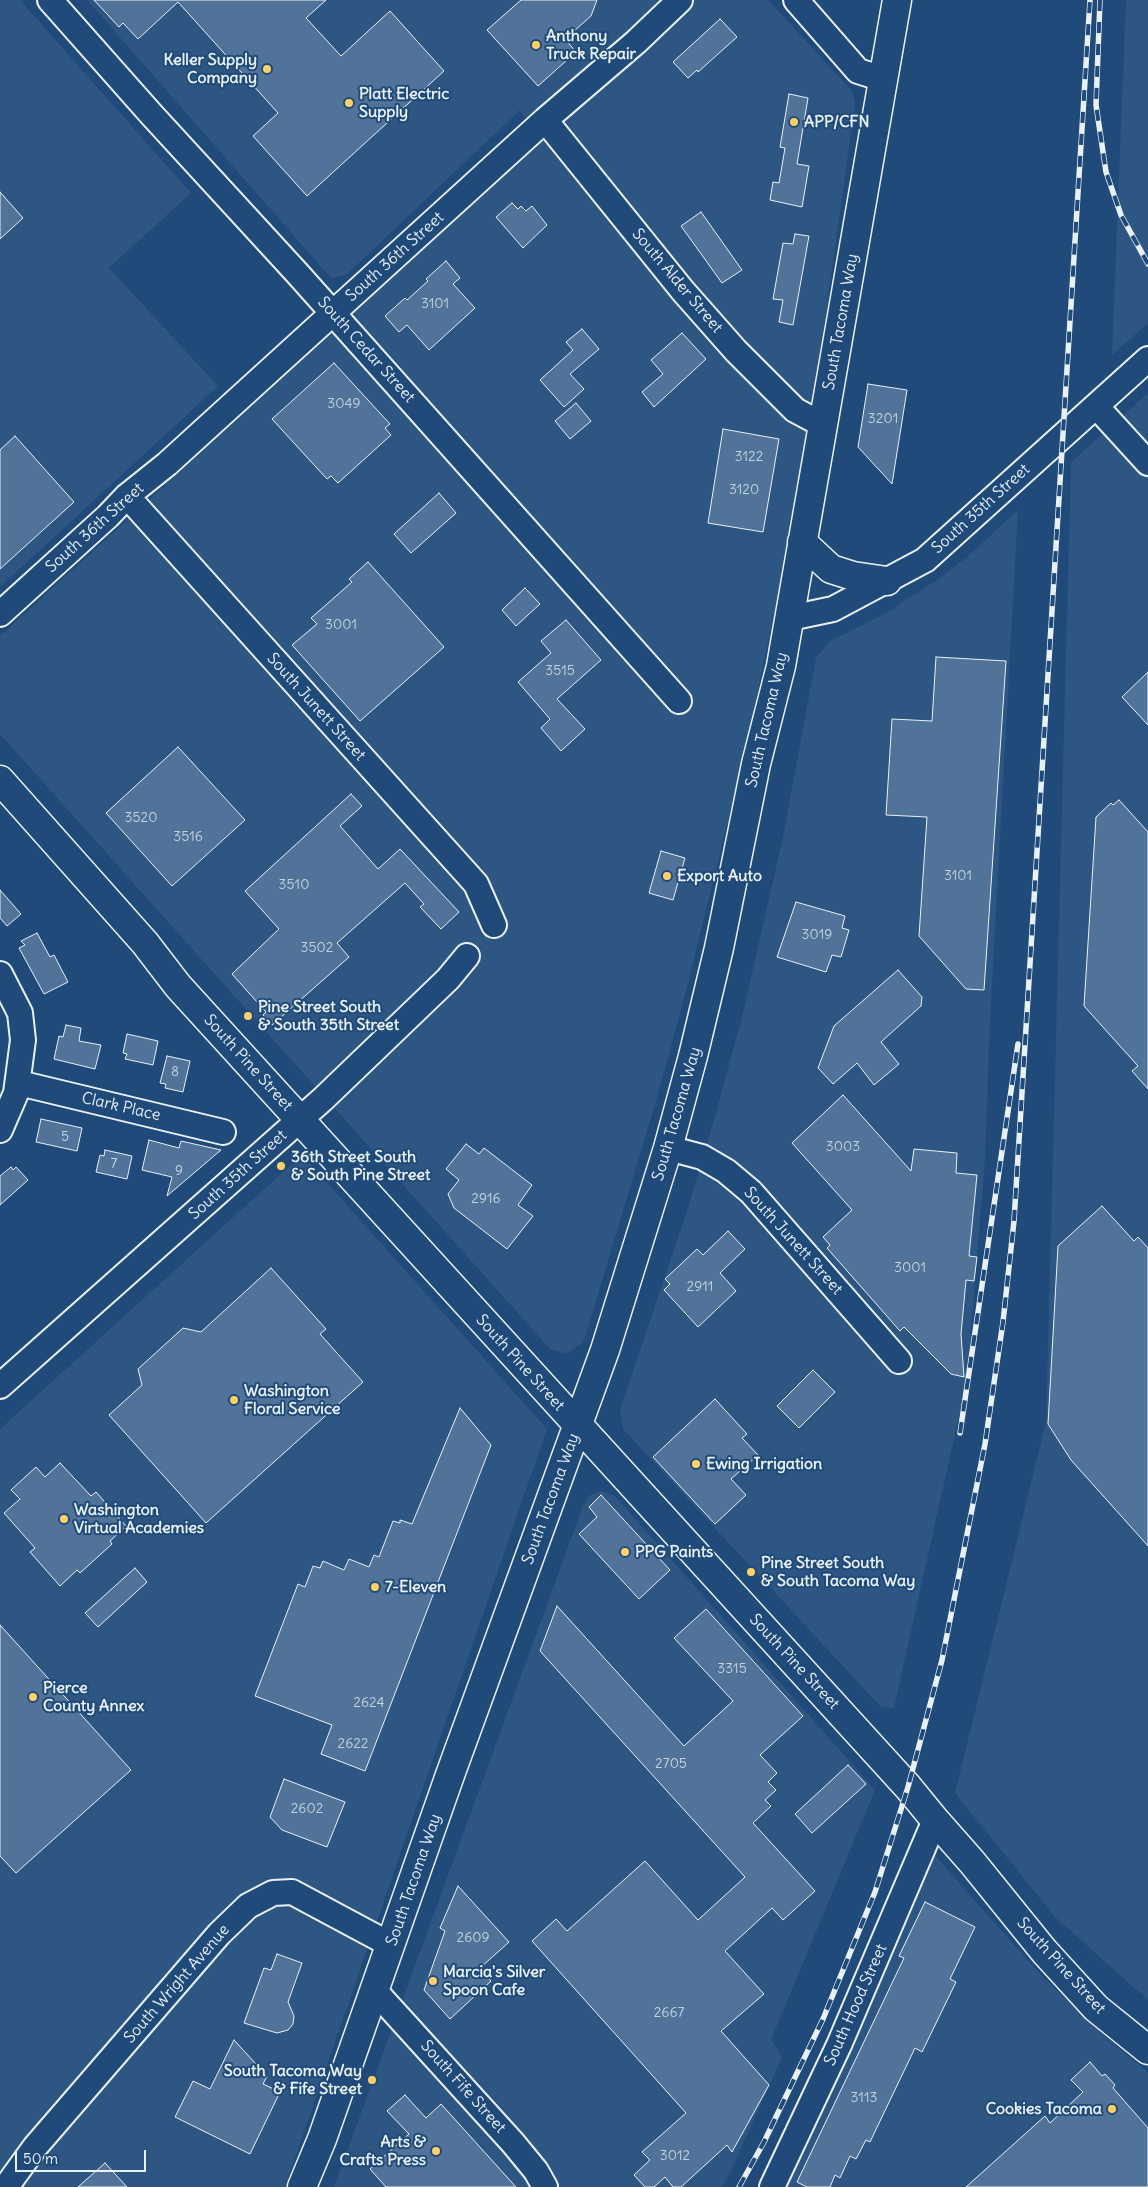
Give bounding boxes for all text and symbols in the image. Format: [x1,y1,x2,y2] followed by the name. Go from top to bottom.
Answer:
[546,26,636,64] place label: Anthony Truck Repair
[530,39,542,51] marker: Anthony Truck Repair
[164,50,257,88] place label: Keller Supply Company
[261,63,273,75] marker: Keller Supply Company
[359,84,449,122] place label: Platt Electric Supply
[343,97,355,109] marker: Platt Electric Supply
[804,112,869,132] place label: APP/CFN
[788,116,800,128] marker: APP/CFN
[342,208,448,306] street label: South 36th Street
[628,225,726,337] street label: South Alder Street
[820,252,862,392] street label: South Tacoma Way
[313,293,419,407] street label: South Cedar Street
[421,296,449,312] house number: 3101
[327,396,361,412] house number: 3049
[868,411,898,427] house number: 3201
[735,449,763,465] house number: 3122
[928,460,1034,558] street label: South 35th Street
[42,479,148,577] street label: South 36th Street
[729,482,759,498] house number: 3120
[325,617,357,633] house number: 3001
[263,649,369,765] street label: South Junett Street
[742,651,792,789] street label: South Tacoma Way
[545,663,575,679] house number: 3515
[125,810,157,826] house number: 3520
[173,829,203,845] house number: 3516
[677,866,762,886] place label: Export Auto
[944,868,972,884] house number: 3101
[661,870,673,882] marker: Export Auto
[279,877,309,893] house number: 3510
[802,927,832,943] house number: 3019
[301,940,333,956] house number: 3502
[258,997,399,1035] place label: Pine Street South & South 35th Street
[242,1010,254,1022] marker: Pine Street South & South 35th Street
[200,1011,296,1115] street label: South Pine Street
[649,1045,705,1183] street label: South Tacoma Way
[171,1064,179,1080] house number: 8
[80,1089,162,1125] street label: Clark Place
[185,1126,291,1224] street label: South 35th Street
[61,1129,69,1145] house number: 5
[826,1139,860,1155] house number: 3003
[291,1147,430,1185] place label: 36th Street South & South Pine Street
[111,1156,117,1172] house number: 7
[275,1160,287,1172] marker: 36th Street South & South Pine Street
[175,1163,183,1179] house number: 9
[740,1183,846,1299] street label: South Junett Street
[471,1191,501,1207] house number: 2916
[894,1260,926,1276] house number: 3001
[687,1279,713,1295] house number: 2911
[472,1311,568,1415] street label: South Pine Street
[244,1381,340,1419] place label: Washington Floral Service
[228,1394,240,1406] marker: Washington Floral Service
[518,1431,584,1567] street label: South Tacoma Way
[706,1454,822,1474] place label: Ewing Irrigation
[690,1458,702,1470] marker: Ewing Irrigation
[74,1500,204,1538] place label: Washington Virtual Academies
[58,1513,70,1525] marker: Washington Virtual Academies
[635,1542,713,1562] place label: PPG Paints
[619,1546,631,1558] marker: PPG Paints
[761,1553,915,1591] place label: Pine Street South & South Tacoma Way
[745,1566,757,1578] marker: Pine Street South & South Tacoma Way
[385,1577,446,1597] place label: 7-Eleven
[369,1581,381,1593] marker: 7-Eleven
[745,1610,843,1714] street label: South Pine Street
[717,1661,747,1677] house number: 3315
[43,1678,144,1716] place label: Pierce County Annex
[27,1691,39,1703] marker: Pierce County Annex
[353,1695,385,1711] house number: 2624
[337,1736,369,1752] house number: 2622
[655,1756,687,1772] house number: 2705
[291,1801,323,1817] house number: 2602
[382,1812,446,1948] street label: South Tacoma Way
[1013,1914,1109,2018] street label: South Pine Street
[120,1921,234,2047] street label: South Wright Avenue
[456,1930,490,1946] house number: 2609
[821,1941,891,2069] street label: South Hood Street
[443,1962,545,2000] place label: Marcia's Silver Spoon Cafe
[427,1975,439,1987] marker: Marcia's Silver Spoon Cafe
[654,2005,684,2021] house number: 2667
[416,2037,510,2137] street label: South Fife Street
[224,2061,362,2099] place label: South Tacoma Way & Fife Street
[366,2074,378,2086] marker: South Tacoma Way & Fife Street
[851,2090,877,2106] house number: 3113
[986,2099,1102,2119] place label: Cookies Tacoma
[1106,2103,1118,2115] marker: Cookies Tacoma
[340,2132,426,2170] place label: Arts & Crafts Press
[18,2140,149,2172] scale bar
[430,2145,442,2157] marker: Arts & Crafts Press
[660,2148,690,2164] house number: 3012
[23,2149,58,2168] text: 50 m

